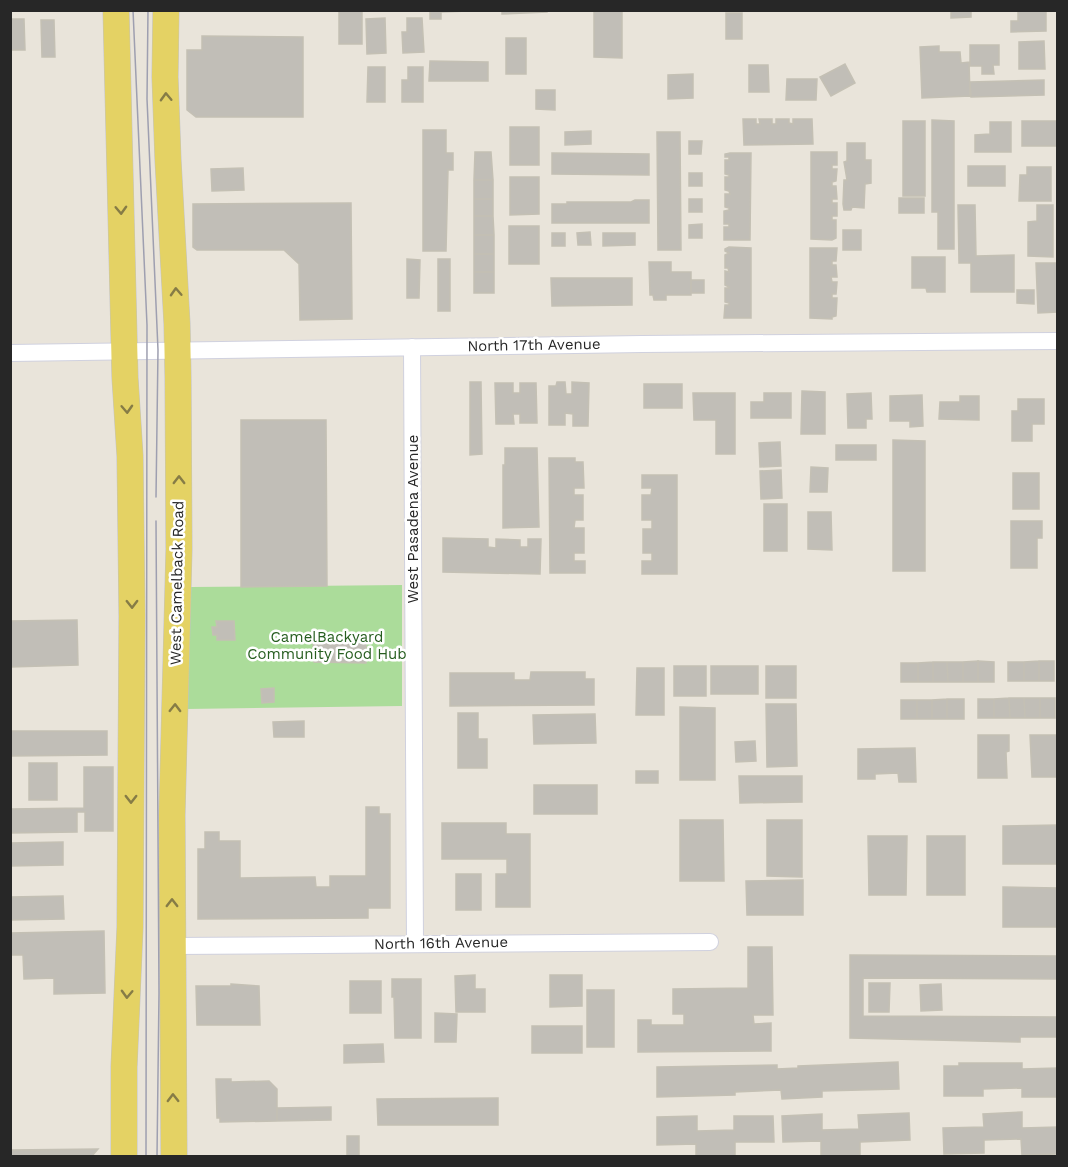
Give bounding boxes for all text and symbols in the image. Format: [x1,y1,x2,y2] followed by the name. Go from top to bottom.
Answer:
[159,93,172,102] one-way arrow
[114,206,127,215] one-way arrow
[169,287,182,296] one-way arrow
[467,335,601,355] street label: North 17th Avenue
[120,405,133,414] one-way arrow
[404,435,422,603] street label: West Pasadena Avenue
[173,476,185,485] one-way arrow
[167,501,187,665] street label: West Camelback Road
[126,600,138,609] one-way arrow
[247,628,407,663] park label: CamelBackyard Community Food Hub
[169,704,181,713] one-way arrow
[125,795,137,804] one-way arrow
[166,899,178,908] one-way arrow
[374,933,508,953] street label: North 16th Avenue
[121,990,134,999] one-way arrow
[167,1094,179,1103] one-way arrow

